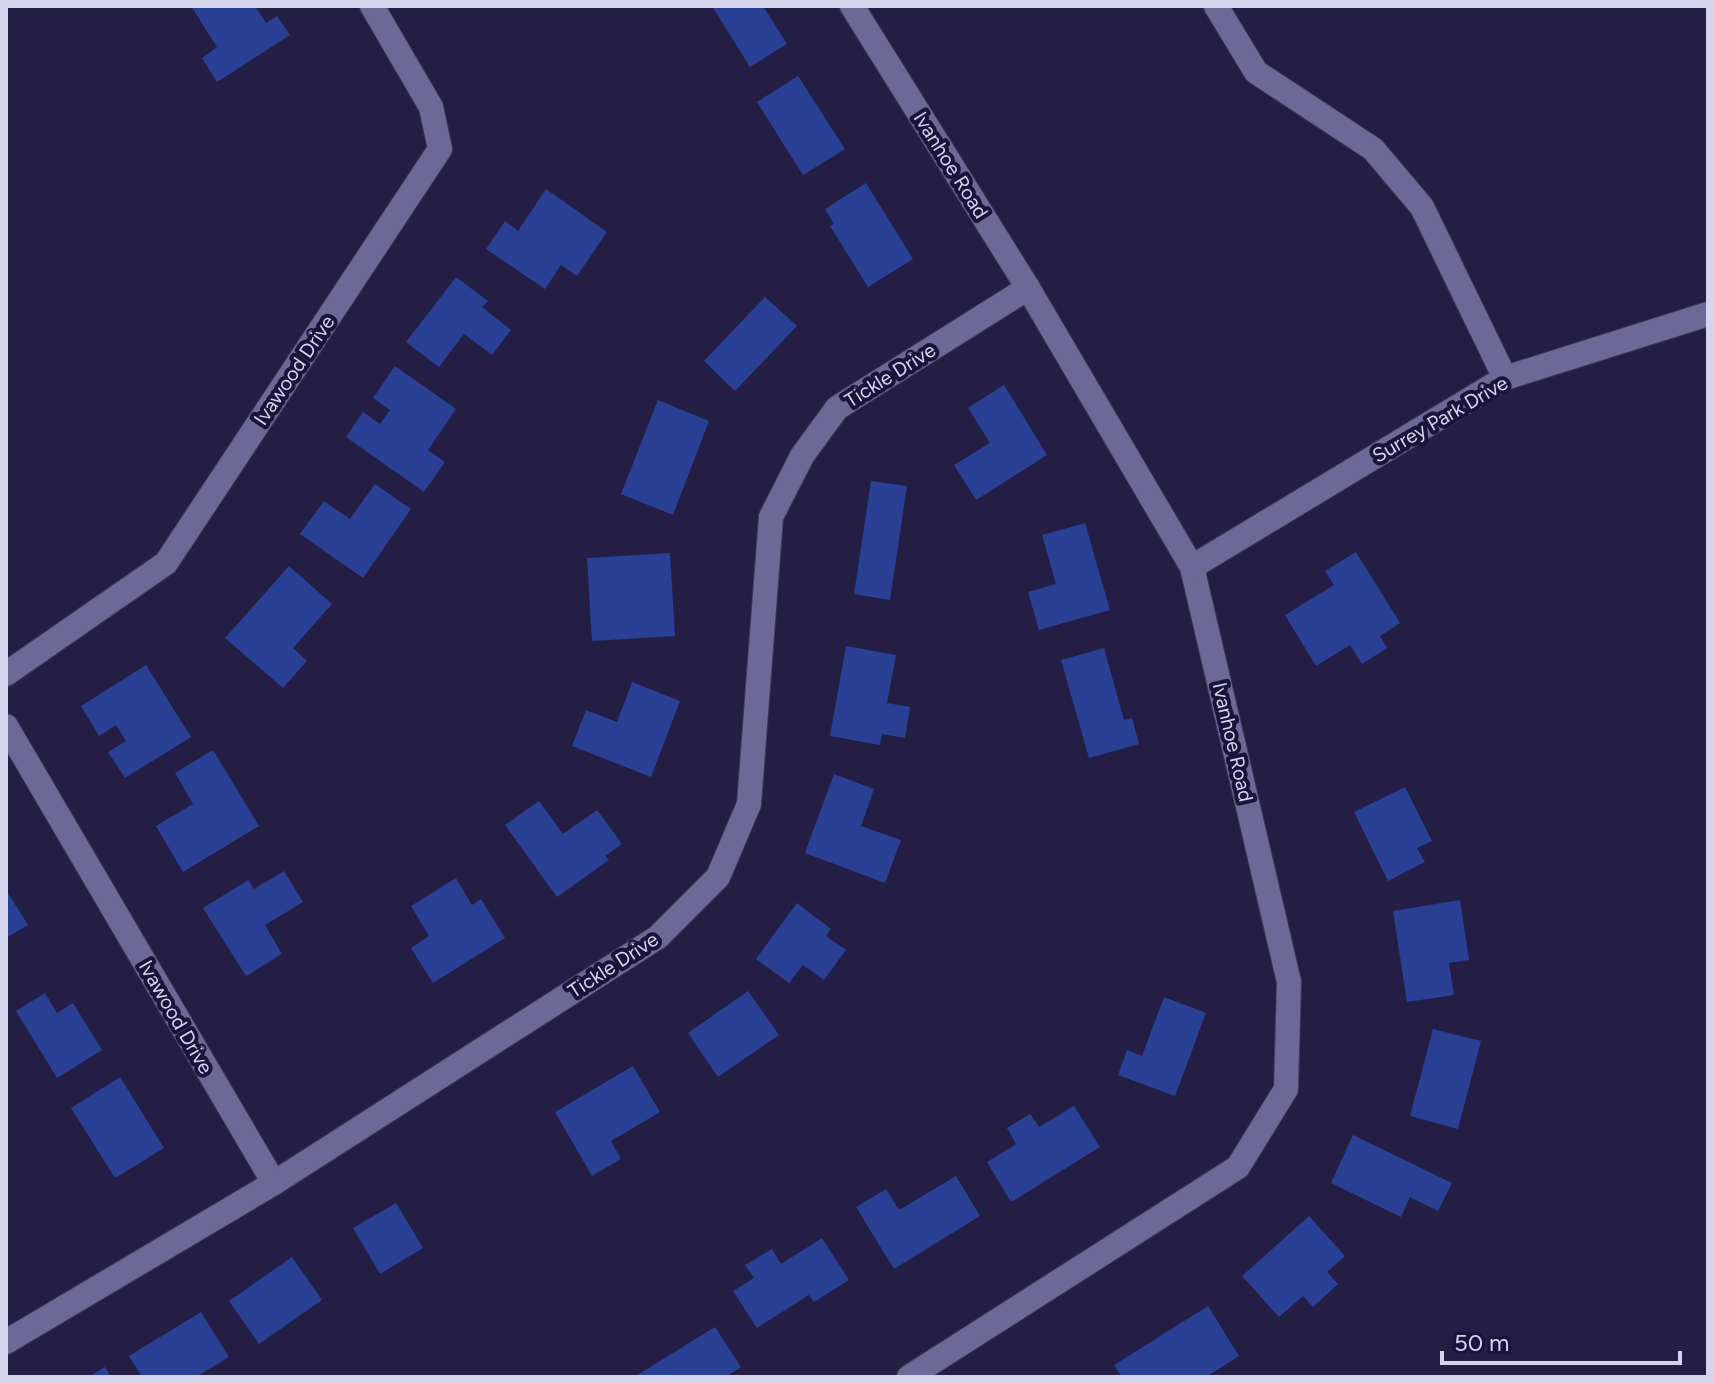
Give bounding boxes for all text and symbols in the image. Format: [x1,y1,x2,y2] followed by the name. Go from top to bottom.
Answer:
[909,107,993,223] street label: Ivanhoe Road
[248,311,340,429] street label: Ivawood Drive
[840,338,940,412] street label: Tickle Drive
[1368,370,1512,467] street label: Surrey Park Drive
[1208,680,1258,804] street label: Ivanhoe Road
[563,927,663,1003] street label: Tickle Drive
[134,956,218,1078] street label: Ivawood Drive
[1442,1315,1680,1365] scale bar
[1454,1328,1510,1357] text: 50 m

